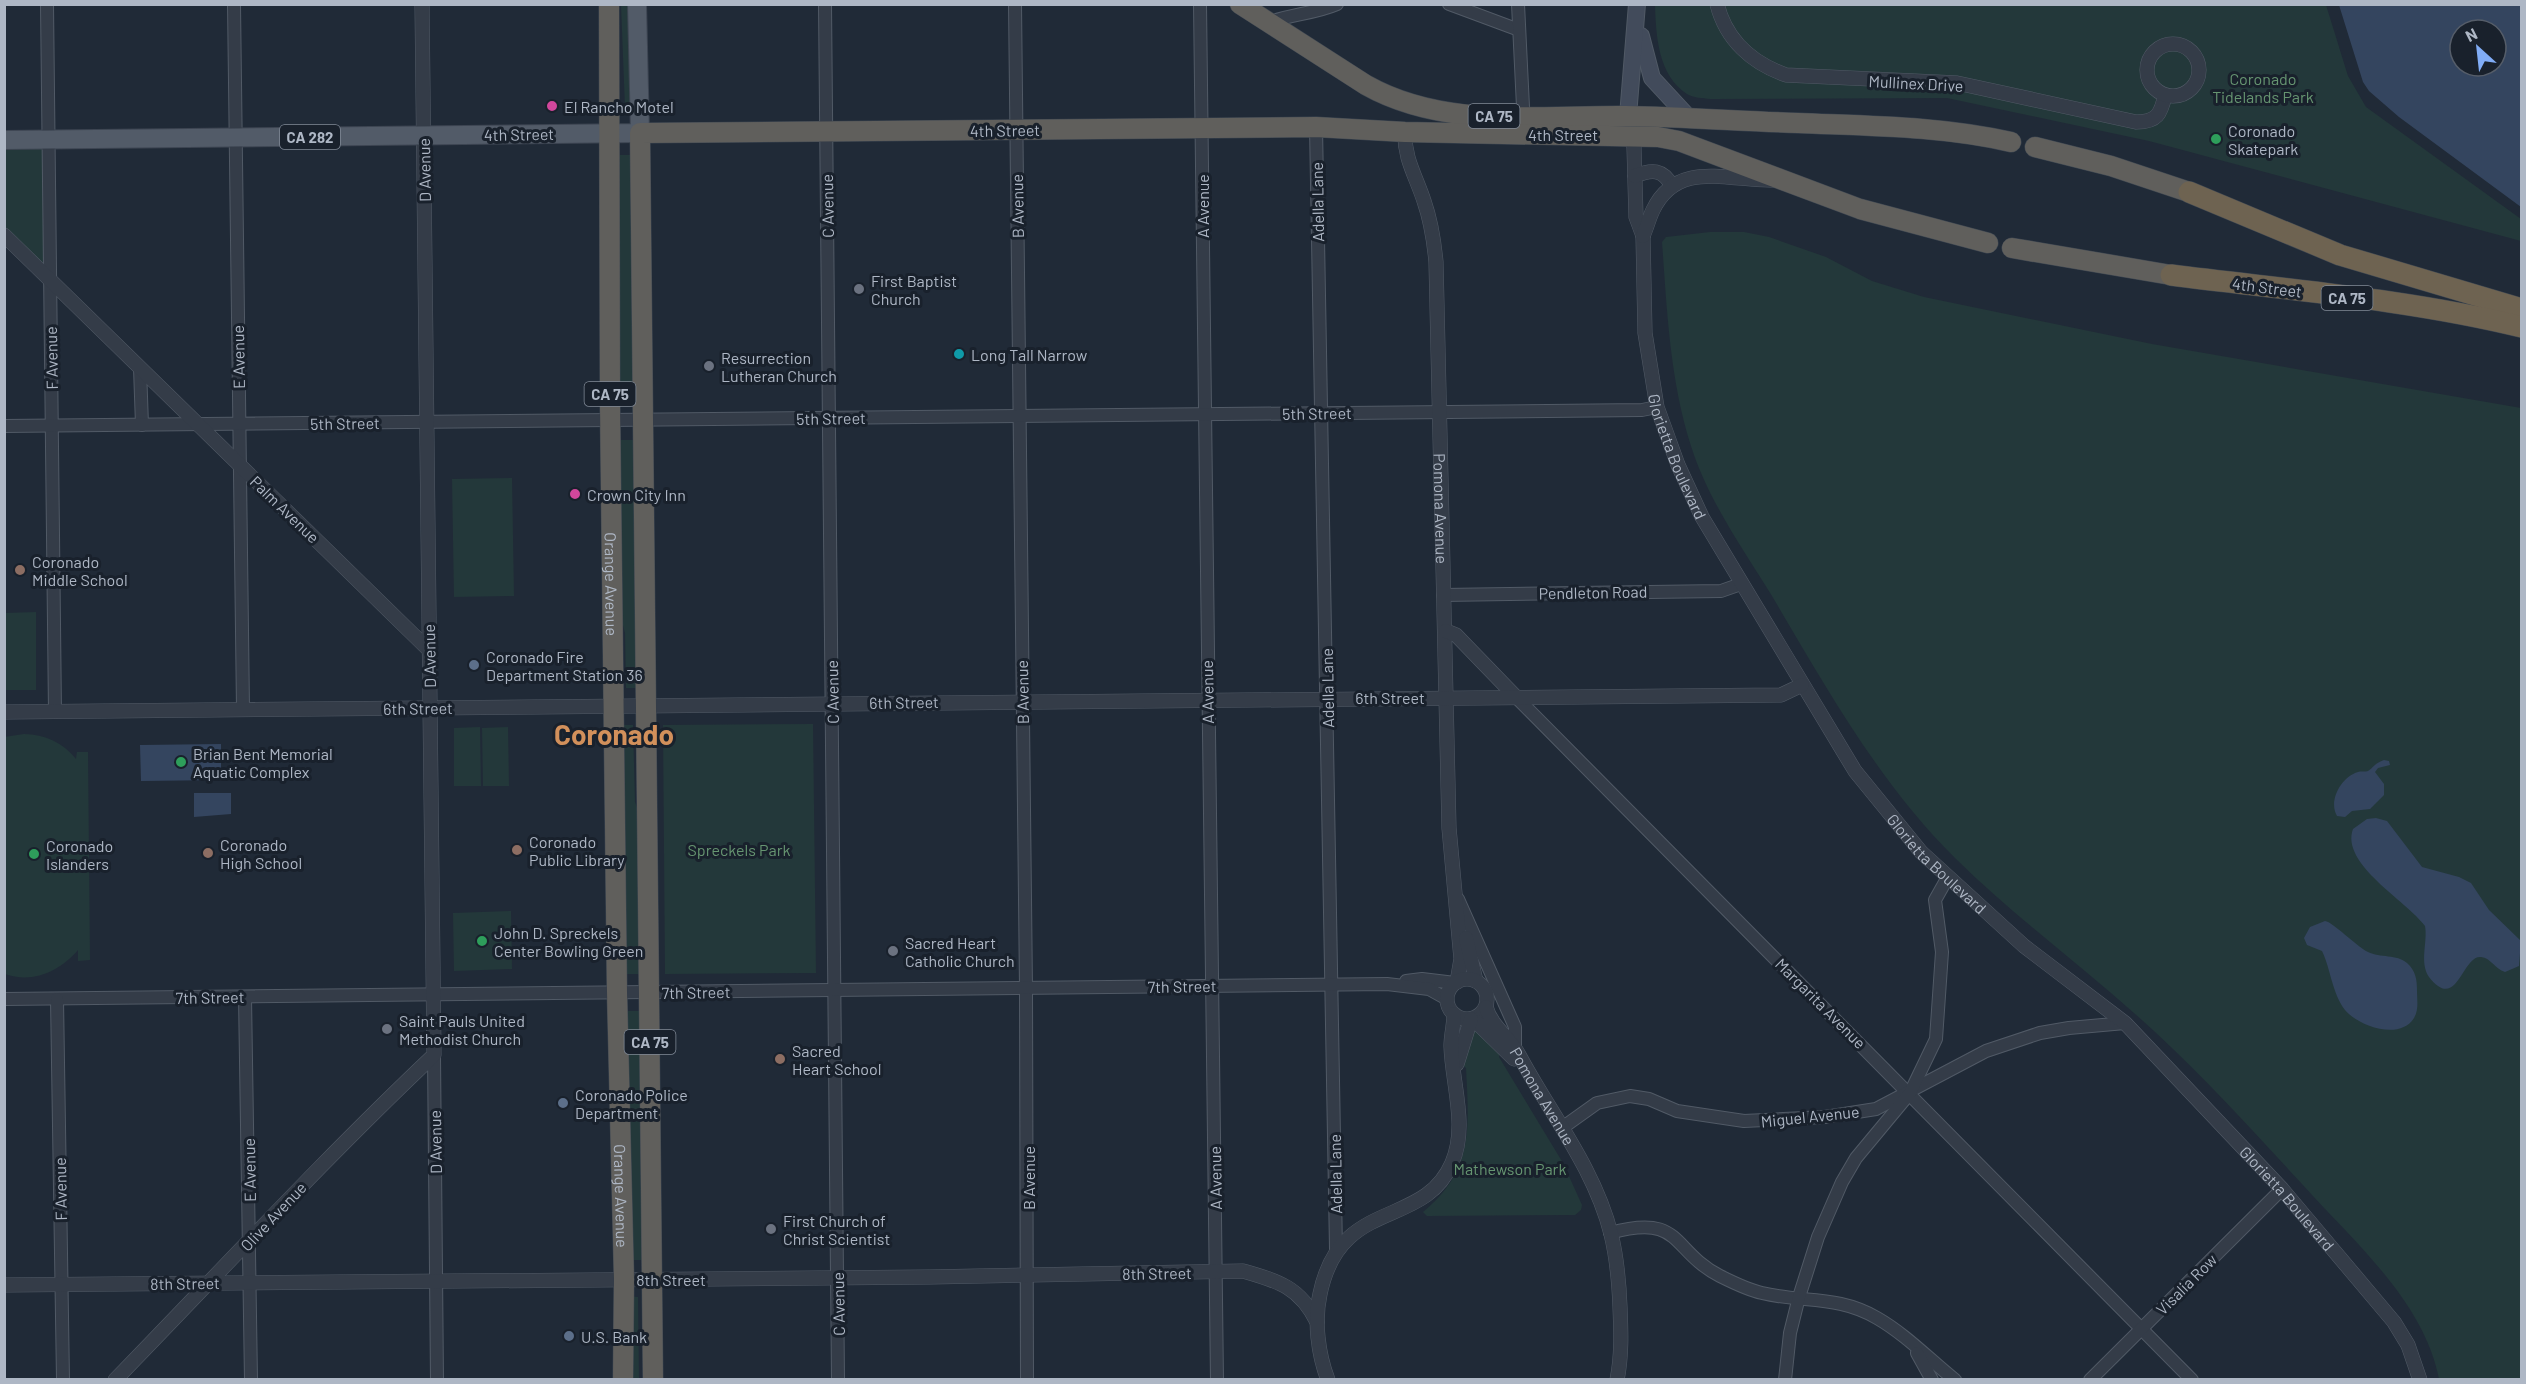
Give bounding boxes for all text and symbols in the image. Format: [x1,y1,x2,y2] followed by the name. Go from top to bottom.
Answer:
[2448,18,2508,78] north arrow
[2462,23,2480,45] text: N
[2212,69,2314,106] park label: Coronado Tidelands Park
[1868,71,1964,95] street label: Mullinex Drive
[564,97,674,116] place label: El Rancho Motel
[545,99,559,113] marker: El Rancho Motel
[1468,104,1520,128] road number: CA 75
[970,120,1040,140] street label: 4th Street
[2228,121,2298,158] place label: Coronado Skatepark
[484,124,554,144] street label: 4th Street
[280,125,340,149] road number: CA 282
[1528,125,1598,144] street label: 4th Street
[2209,132,2223,146] marker: Coronado Skatepark
[414,138,434,202] street label: D Avenue
[1307,162,1327,242] street label: Adella Lane
[817,174,837,238] street label: C Avenue
[1007,174,1027,238] street label: B Avenue
[1193,174,1212,238] street label: A Avenue
[871,271,957,308] place label: First Baptist Church
[2231,273,2303,301] street label: 4th Street
[852,282,866,296] marker: First Baptist Church
[2322,286,2372,310] road number: CA 75
[228,325,248,389] street label: E Avenue
[41,326,61,390] street label: F Avenue
[971,345,1088,364] place label: Long Tall Narrow
[952,347,966,361] marker: Long Tall Narrow
[721,348,837,385] place label: Resurrection Lutheran Church
[702,359,716,373] marker: Resurrection Lutheran Church
[584,382,636,406] road number: CA 75
[1646,392,1711,522] street label: Glorietta Boulevard
[1282,403,1352,423] street label: 5th Street
[796,408,866,428] street label: 5th Street
[310,413,380,433] street label: 5th Street
[1431,453,1452,564] street label: Pomona Avenue
[247,471,323,547] street label: Palm Avenue
[587,485,686,504] place label: Crown City Inn
[568,487,582,501] marker: Crown City Inn
[602,532,622,636] street label: Orange Avenue
[32,552,128,589] place label: Coronado Middle School
[13,563,27,577] marker: Coronado Middle School
[1539,582,1647,602] street label: Pendleton Road
[419,624,439,688] street label: D Avenue
[486,647,643,684] place label: Coronado Fire Department Station 36
[1317,648,1337,728] street label: Adella Lane
[467,658,481,672] marker: Coronado Fire Department Station 36
[822,660,842,724] street label: C Avenue
[1012,660,1032,724] street label: B Avenue
[1197,660,1217,724] street label: A Avenue
[1355,688,1425,707] street label: 6th Street
[869,692,939,712] street label: 6th Street
[383,698,453,718] street label: 6th Street
[554,717,674,751] district label: Coronado
[193,744,333,781] place label: Brian Bent Memorial Aquatic Complex
[174,755,188,769] marker: Brian Bent Memorial Aquatic Complex
[1884,809,1991,917] street label: Glorietta Boulevard
[529,832,625,869] place label: Coronado Public Library
[220,835,302,872] place label: Coronado High School
[46,836,113,873] place label: Coronado Islanders
[687,840,791,859] park label: Spreckels Park
[510,843,524,857] marker: Coronado Public Library
[201,846,215,860] marker: Coronado High School
[27,847,41,861] marker: Coronado Islanders
[494,923,643,960] place label: John D. Spreckels Center Bowling Green
[905,933,1015,970] place label: Sacred Heart Catholic Church
[475,934,489,948] marker: John D. Spreckels Center Bowling Green
[886,944,900,958] marker: Sacred Heart Catholic Church
[1772,954,1870,1052] street label: Margarita Avenue
[1147,976,1217,996] street label: 7th Street
[661,982,731,1002] street label: 7th Street
[175,987,245,1007] street label: 7th Street
[399,1011,525,1048] place label: Saint Pauls United Methodist Church
[380,1022,394,1036] marker: Saint Pauls United Methodist Church
[624,1030,676,1054] road number: CA 75
[792,1041,881,1078] place label: Sacred Heart School
[1507,1043,1580,1148] street label: Pomona Avenue
[773,1052,787,1066] marker: Sacred Heart School
[575,1085,688,1122] place label: Coronado Police Department
[556,1096,570,1110] marker: Coronado Police Department
[1760,1101,1860,1131] street label: Miguel Avenue
[425,1110,445,1174] street label: D Avenue
[1325,1134,1345,1214] street label: Adella Lane
[239,1138,259,1202] street label: E Avenue
[2237,1142,2339,1254] street label: Glorietta Boulevard
[611,1144,633,1248] street label: Orange Avenue
[1019,1146,1038,1210] street label: B Avenue
[1205,1146,1225,1210] street label: A Avenue
[50,1157,70,1221] street label: F Avenue
[1454,1159,1566,1178] park label: Mathewson Park
[236,1177,310,1255] street label: Olive Avenue
[783,1211,890,1248] place label: First Church of Christ Scientist
[764,1222,778,1236] marker: First Church of Christ Scientist
[2152,1249,2221,1318] street label: Visalia Row
[1122,1263,1192,1283] street label: 8th Street
[636,1270,706,1289] street label: 8th Street
[828,1272,848,1336] street label: C Avenue
[150,1273,220,1293] street label: 8th Street
[581,1327,647,1346] place label: U.S. Bank
[562,1329,576,1343] marker: U.S. Bank

